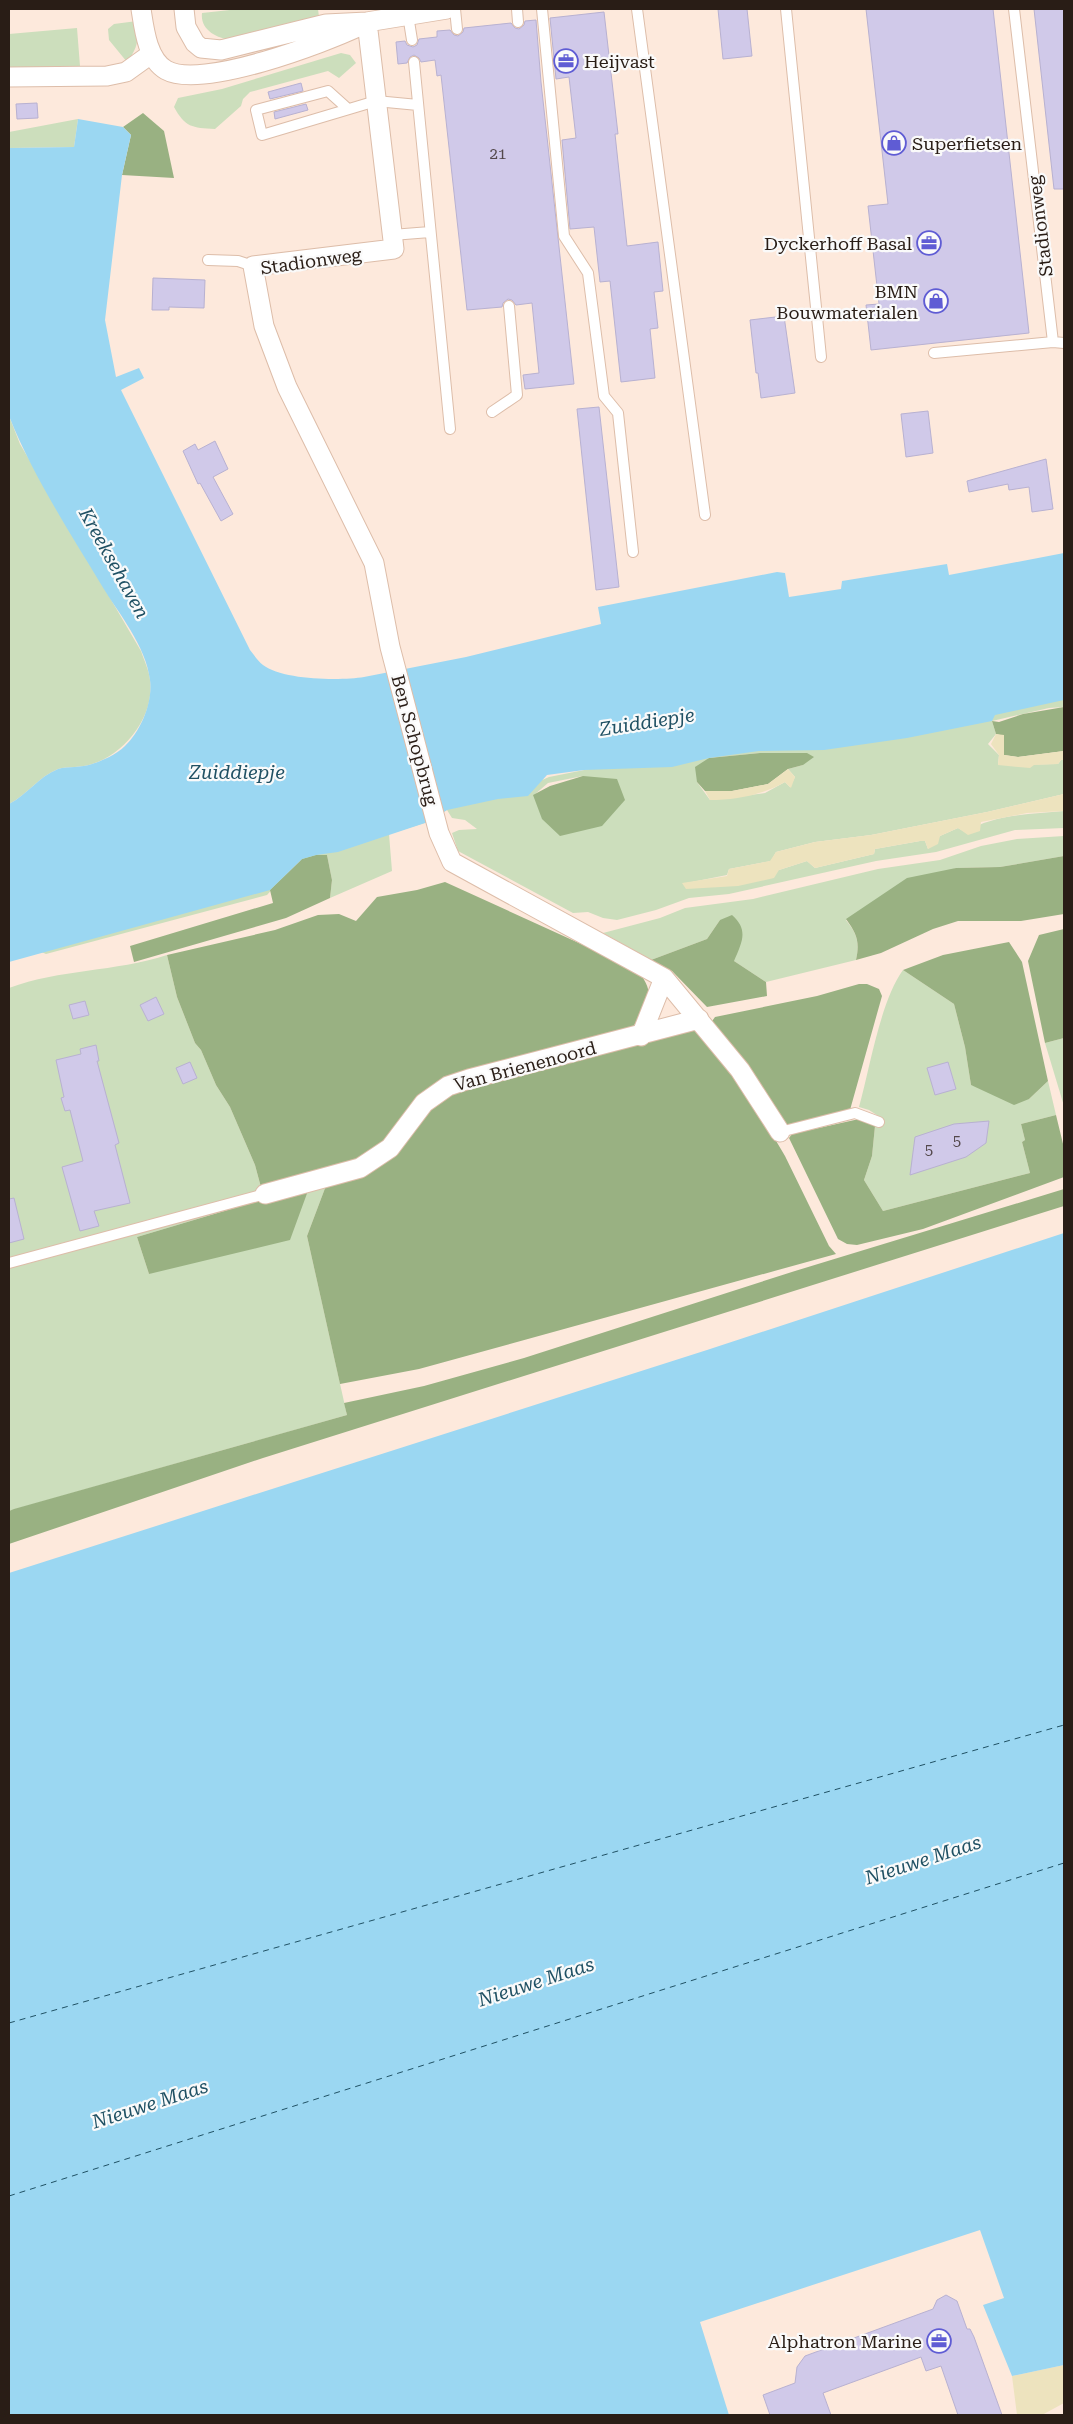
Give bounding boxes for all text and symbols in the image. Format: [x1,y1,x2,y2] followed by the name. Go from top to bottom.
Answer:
[553,48,579,74] office icon: Heijvast
[584,51,655,72] place label: Heijvast
[881,130,907,156] shop icon: Superfietsen
[912,133,1023,154] place label: Superfietsen
[490,145,506,163] house number: 21
[1023,174,1057,278] street label: Stadionweg
[916,230,942,256] office icon: Dyckerhoff Basal
[764,233,912,254] place label: Dyckerhoff Basal
[259,243,364,278] street label: Stadionweg
[776,281,918,323] place label: BMN Bouwmaterialen
[923,288,949,314] shop icon: BMN Bouwmaterialen
[74,503,154,623] water label: Kreeksehaven
[387,672,443,808] street label: Ben Schopbrug
[597,703,696,741] water label: Zuiddiepje
[188,761,285,784] water label: Zuiddiepje
[452,1037,599,1095] street label: Van Brienenoord
[953,1132,961,1150] house number: 5
[925,1141,933,1159] house number: 5
[861,1830,984,1890] water label: Nieuwe Maas
[474,1952,597,2012] water label: Nieuwe Maas
[88,2074,211,2134] water label: Nieuwe Maas
[926,2328,952,2354] office icon: Alphatron Marine
[768,2331,922,2352] place label: Alphatron Marine

